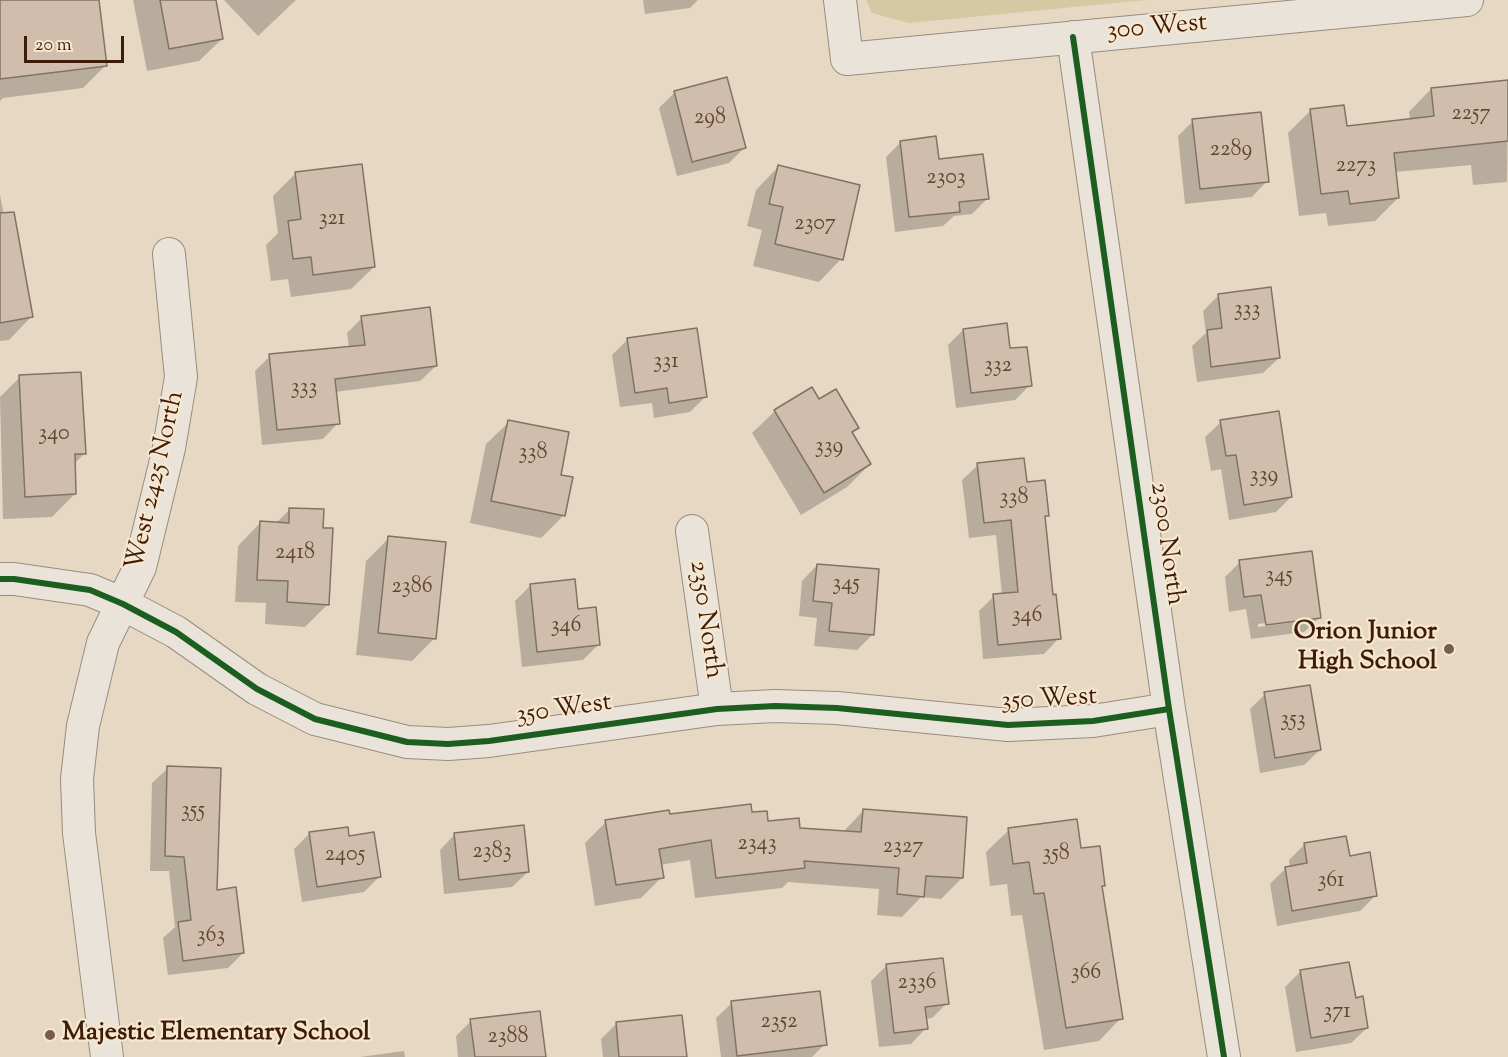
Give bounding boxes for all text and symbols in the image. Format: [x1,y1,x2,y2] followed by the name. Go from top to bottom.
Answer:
[1105,9,1209,49] street label: 300 West
[27,24,128,62] scale bar
[35,33,72,59] text: 20 m
[1451,102,1491,128] house number: 2257
[694,106,726,132] house number: 298
[1210,138,1252,164] house number: 2289
[1336,154,1376,180] house number: 2273
[926,166,966,192] house number: 2303
[319,207,345,233] house number: 321
[794,212,836,238] house number: 2307
[1234,298,1260,324] house number: 333
[653,350,679,376] house number: 331
[984,354,1012,380] house number: 332
[291,376,317,402] house number: 333
[121,388,193,574] street label: West 2425 North
[38,422,70,448] house number: 340
[815,435,843,461] house number: 339
[519,441,547,467] house number: 338
[1250,464,1278,490] house number: 339
[1141,480,1189,608] street label: 2300 North
[1000,486,1028,512] house number: 338
[275,541,315,567] house number: 2418
[680,559,728,681] street label: 2350 North
[1265,564,1293,590] house number: 345
[832,572,860,598] house number: 345
[391,575,433,601] house number: 2386
[1012,604,1042,630] house number: 346
[551,614,581,640] house number: 346
[1294,618,1437,680] place label: Orion Junior High School
[1442,642,1456,656] marker: Orion Junior High School
[1000,683,1098,719] street label: 350 West
[514,689,614,733] street label: 350 West
[1280,708,1306,734] house number: 353
[181,799,205,825] house number: 355
[737,832,777,858] house number: 2343
[883,835,923,861] house number: 2327
[472,840,512,866] house number: 2383
[1042,842,1070,868] house number: 358
[325,843,365,869] house number: 2405
[1318,869,1344,895] house number: 361
[197,924,225,950] house number: 363
[1071,961,1101,987] house number: 366
[898,971,936,997] house number: 2336
[1323,1000,1351,1026] house number: 371
[760,1010,798,1036] house number: 2352
[62,1019,370,1051] place label: Majestic Elementary School
[487,1025,529,1051] house number: 2388
[43,1028,57,1042] marker: Majestic Elementary School

